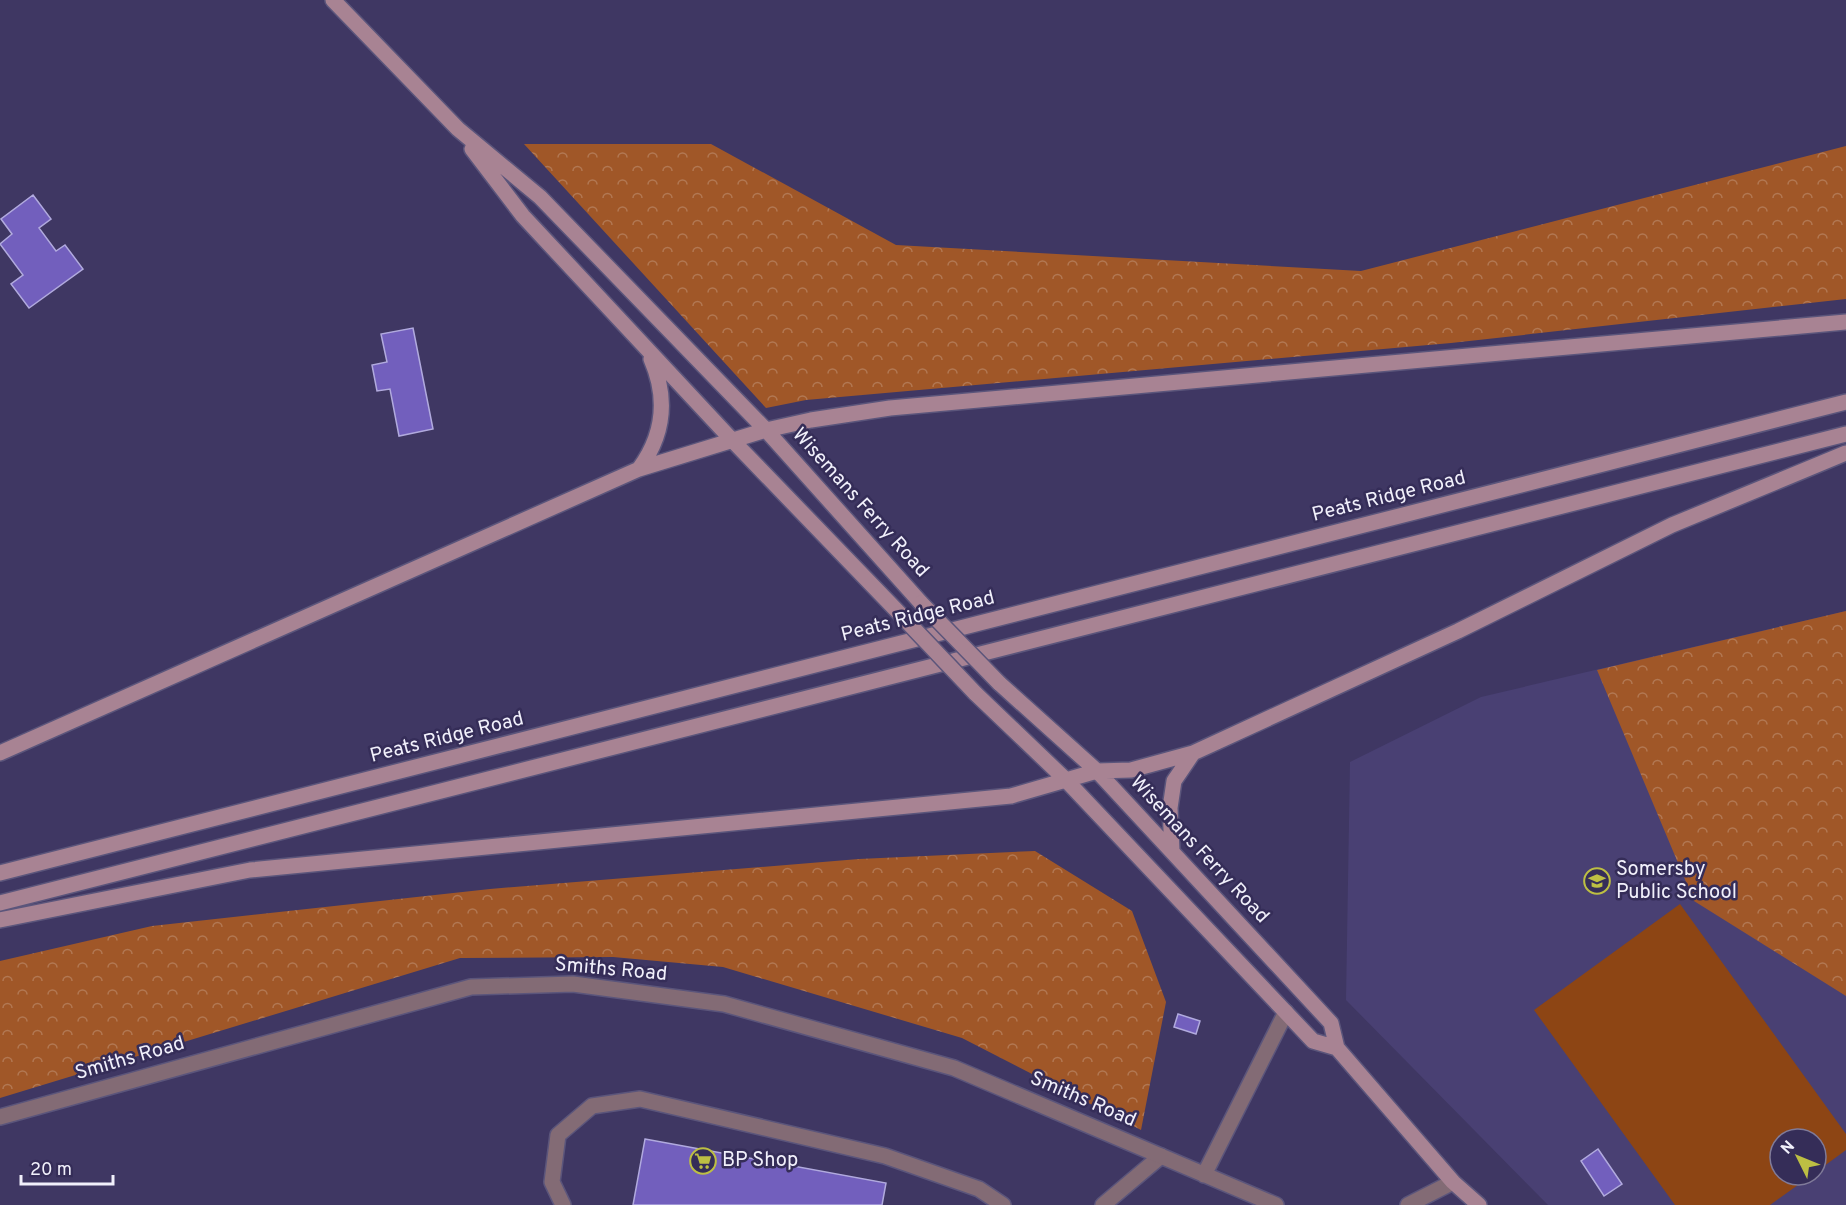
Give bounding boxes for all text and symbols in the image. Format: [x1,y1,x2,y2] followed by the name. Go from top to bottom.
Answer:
[786,423,934,583] street label: Wisemans Ferry Road
[1309,465,1469,529] street label: Peats Ridge Road
[838,585,998,649] street label: Peats Ridge Road
[367,706,527,770] street label: Peats Ridge Road
[1124,771,1274,929] street label: Wisemans Ferry Road
[1616,857,1737,906] place label: Somersby Public School
[1582,866,1612,896] school or university icon: Somersby Public School
[554,952,668,988] street label: Smiths Road
[72,1031,188,1087] street label: Smiths Road
[1026,1066,1140,1134] street label: Smiths Road
[1768,1127,1828,1187] north arrow
[1777,1137,1800,1159] text: N
[688,1146,718,1176] supermarket icon: BP Shop
[21,1148,112,1186] scale bar
[722,1148,798,1174] place label: BP Shop
[30,1159,72,1182] text: 20 m

